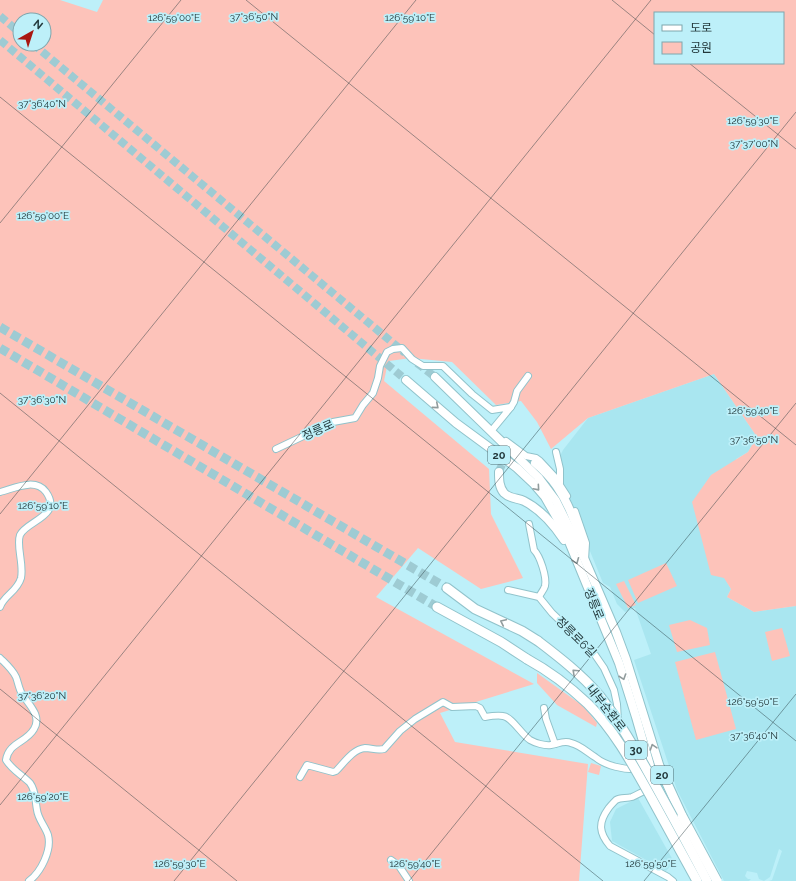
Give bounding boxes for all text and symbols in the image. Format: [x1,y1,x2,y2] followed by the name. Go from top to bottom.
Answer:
[230,11,278,22] text: 37°36'50"N
[12,12,52,52] north arrow
[148,12,200,23] text: 126°59'00"E
[385,12,435,23] text: 126°59'10"E
[654,12,784,64] legend
[31,17,45,32] text: N
[690,21,712,35] text: 도로
[690,41,712,55] text: 공원
[18,98,66,109] text: 37°36'40"N
[727,115,779,126] text: 126°59'30"E
[730,138,778,149] text: 37°37'00"N
[17,210,69,221] text: 126°59'00"E
[18,394,66,405] text: 37°36'30"N
[432,401,439,408] one-way arrow
[728,405,778,416] text: 126°59'40"E
[300,417,336,443] street label: 정릉로
[730,434,778,445] text: 37°36'50"N
[488,446,510,464] road number: 20
[532,483,539,490] one-way arrow
[18,500,68,511] text: 126°59'10"E
[571,556,579,564] one-way arrow
[581,586,607,622] street label: 정릉로
[553,614,599,660] street label: 정릉로6길
[500,619,508,627] one-way arrow
[572,669,580,676] one-way arrow
[619,673,627,680] one-way arrow
[583,682,629,734] street label: 내부순환로
[18,690,66,701] text: 37°36'20"N
[727,696,779,707] text: 126°59'50"E
[730,730,778,741] text: 37°36'40"N
[625,741,647,759] road number: 30
[649,744,658,751] one-way arrow
[651,766,673,784] road number: 20
[17,791,69,802] text: 126°59'20"E
[154,858,206,869] text: 126°59'30"E
[390,858,440,869] text: 126°59'40"E
[625,858,677,869] text: 126°59'50"E

